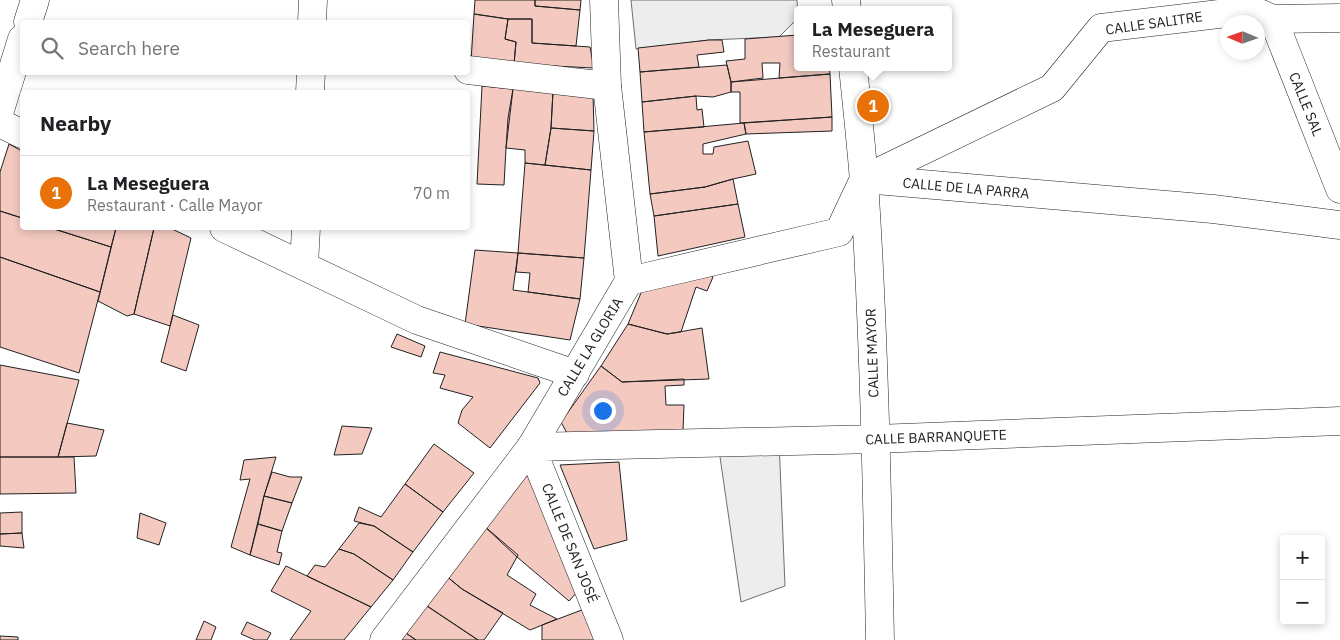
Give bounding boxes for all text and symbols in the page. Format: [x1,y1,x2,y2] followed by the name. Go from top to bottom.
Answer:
[794,6,952,71] popup
[1104,7,1204,39] street label: CALLE SALITRE
[1220,15,1265,60] north arrow
[812,17,934,41] text: La Meseguera
[20,20,470,75] search box
[38,34,66,62] icon: search
[78,36,180,60] text: Search here
[812,41,890,61] text: Restaurant
[1285,69,1327,139] street label: CALLE SAL
[857,87,889,125] pin: 1
[40,109,111,137] text: Nearby
[87,171,210,195] text: La Meseguera
[902,173,1030,203] street label: CALLE DE LA PARRA
[51,183,61,203] text: 1
[413,183,450,203] text: 70 m
[87,195,262,215] text: Restaurant · Calle Mayor
[553,294,627,400] street label: CALLE LA GLORIA
[861,308,883,398] street label: CALLE MAYOR
[590,398,616,424] your location
[865,426,1007,448] street label: CALLE BARRANQUETE
[538,480,603,606] street label: CALLE DE SAN JOSÉ
[1280,535,1325,625] map controls
[1280,535,1325,580] button: +
[1280,580,1325,625] button: −

